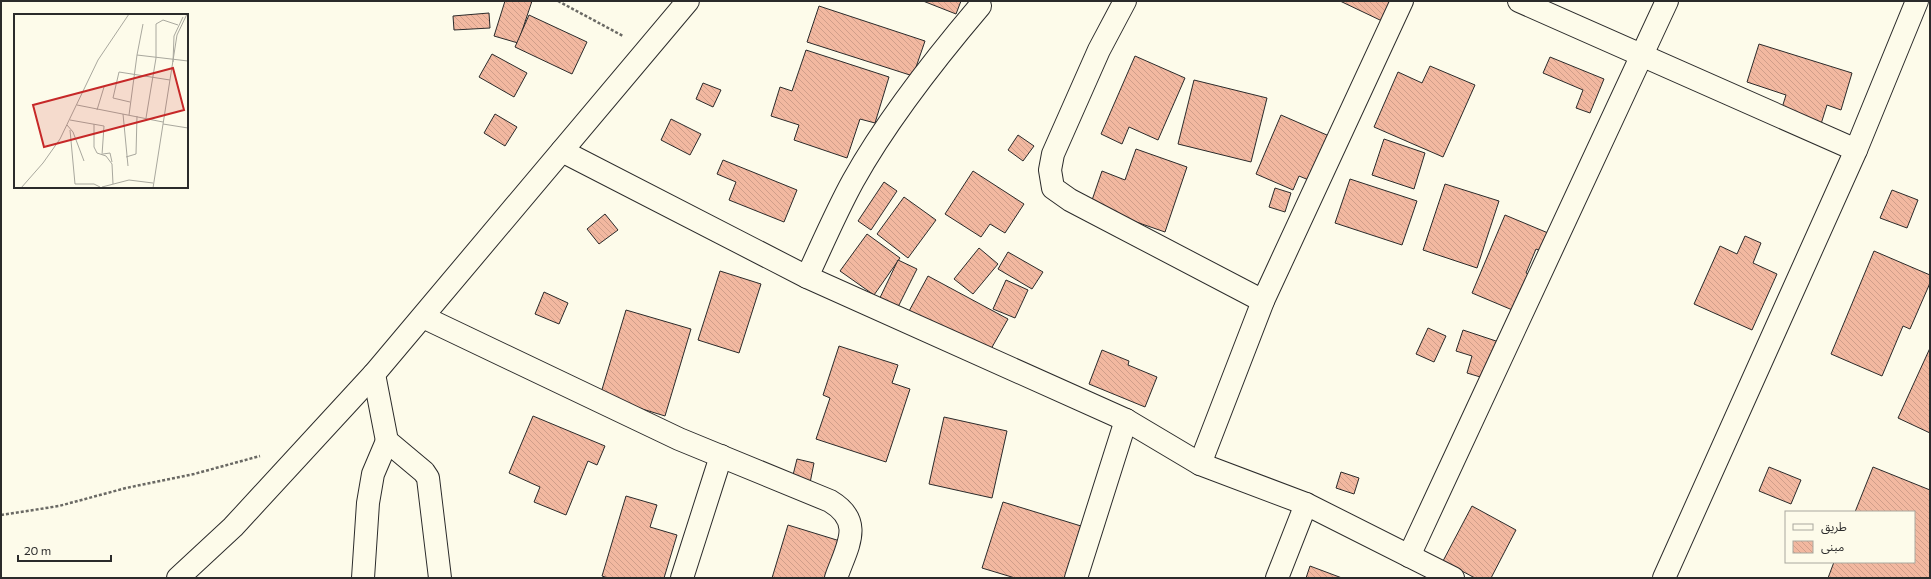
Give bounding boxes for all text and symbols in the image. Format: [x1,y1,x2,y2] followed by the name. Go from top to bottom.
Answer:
[14,14,188,188] inset map
[1785,511,1915,563] legend
[1821,519,1847,535] text: طريق
[18,537,111,563] scale bar
[1821,539,1844,554] text: مبنى
[24,543,51,557] text: 20 m

